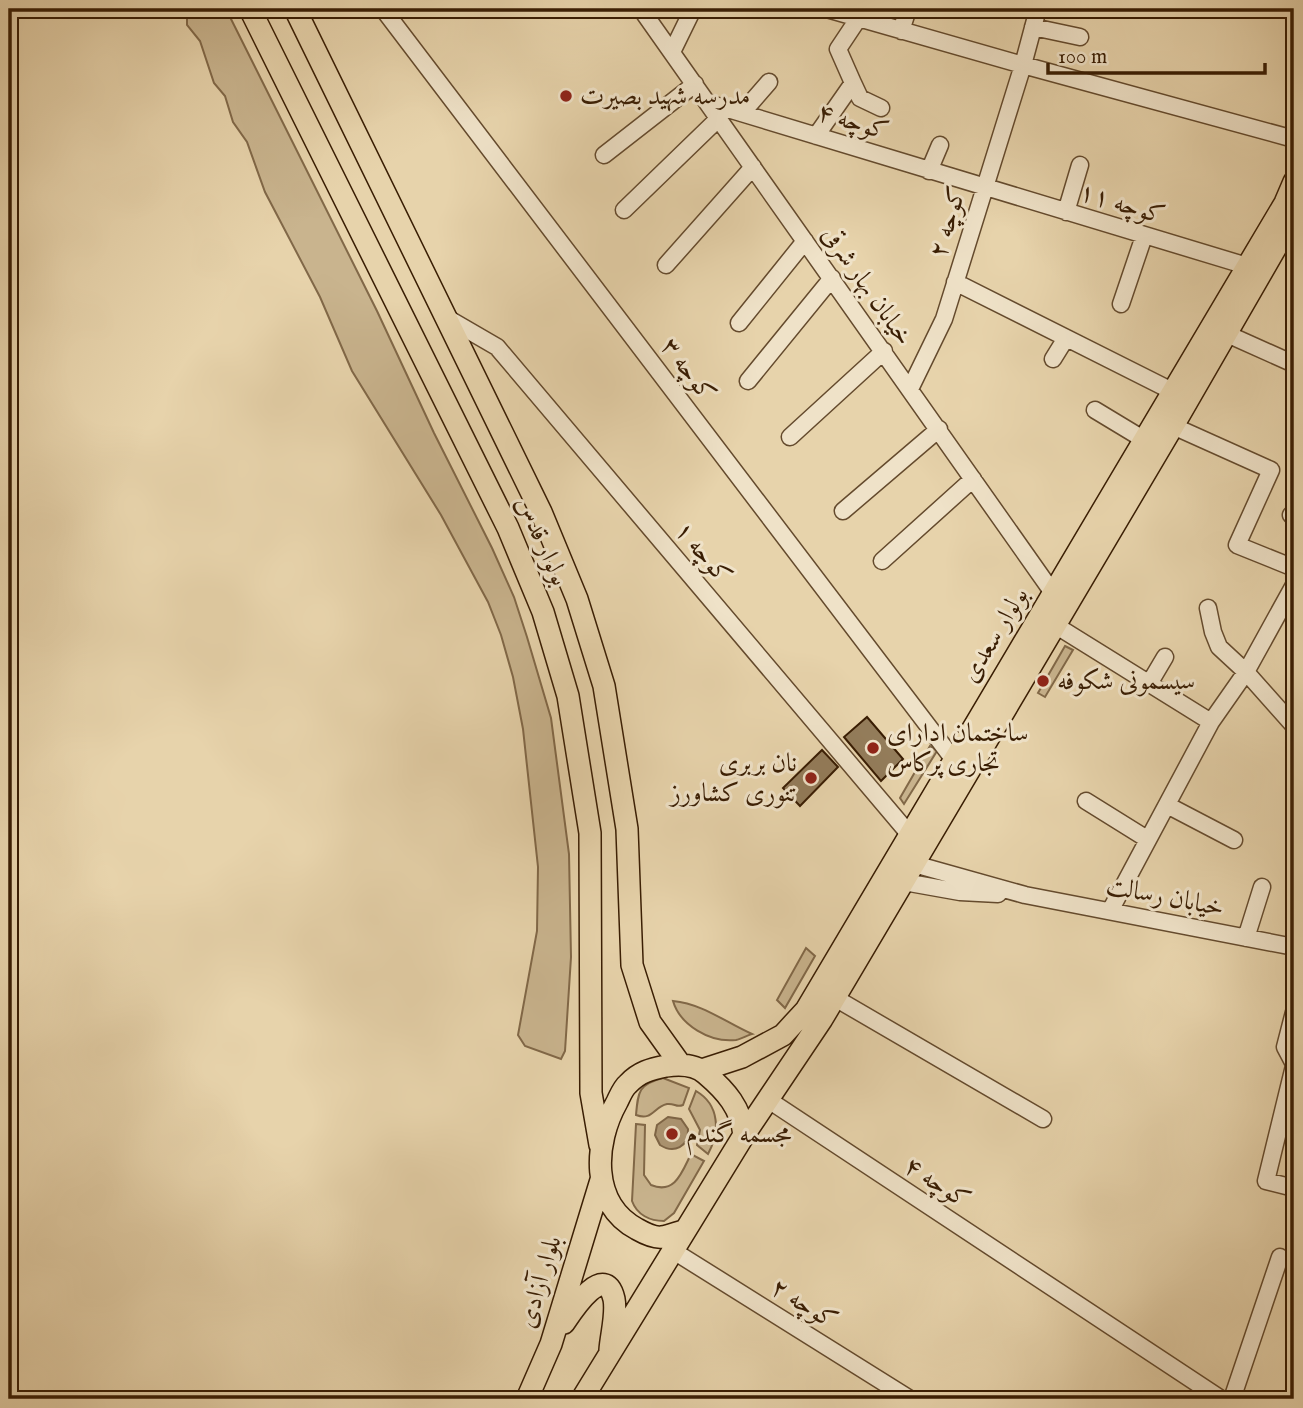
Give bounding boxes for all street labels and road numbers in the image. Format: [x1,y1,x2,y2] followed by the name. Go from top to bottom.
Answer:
[813,96,893,148] street label: کوچه ۴
[1075,175,1169,233] street label: کوچه ۱۱
[922,182,974,262] street label: کوچه ۲
[814,220,920,352] street label: خیابان بهار شرقی
[653,331,723,409] street label: کوچه ۳
[508,491,576,591] street label: بولوار قدس
[667,515,739,591] street label: کوچه ۱
[954,581,1036,689] street label: بولوار سعدی
[1103,869,1227,925] street label: خیابان رسالت
[898,1149,976,1217] street label: کوچه ۴
[510,1232,570,1332] street label: بلوار آزادی
[764,1271,844,1337] street label: کوچه ۲

